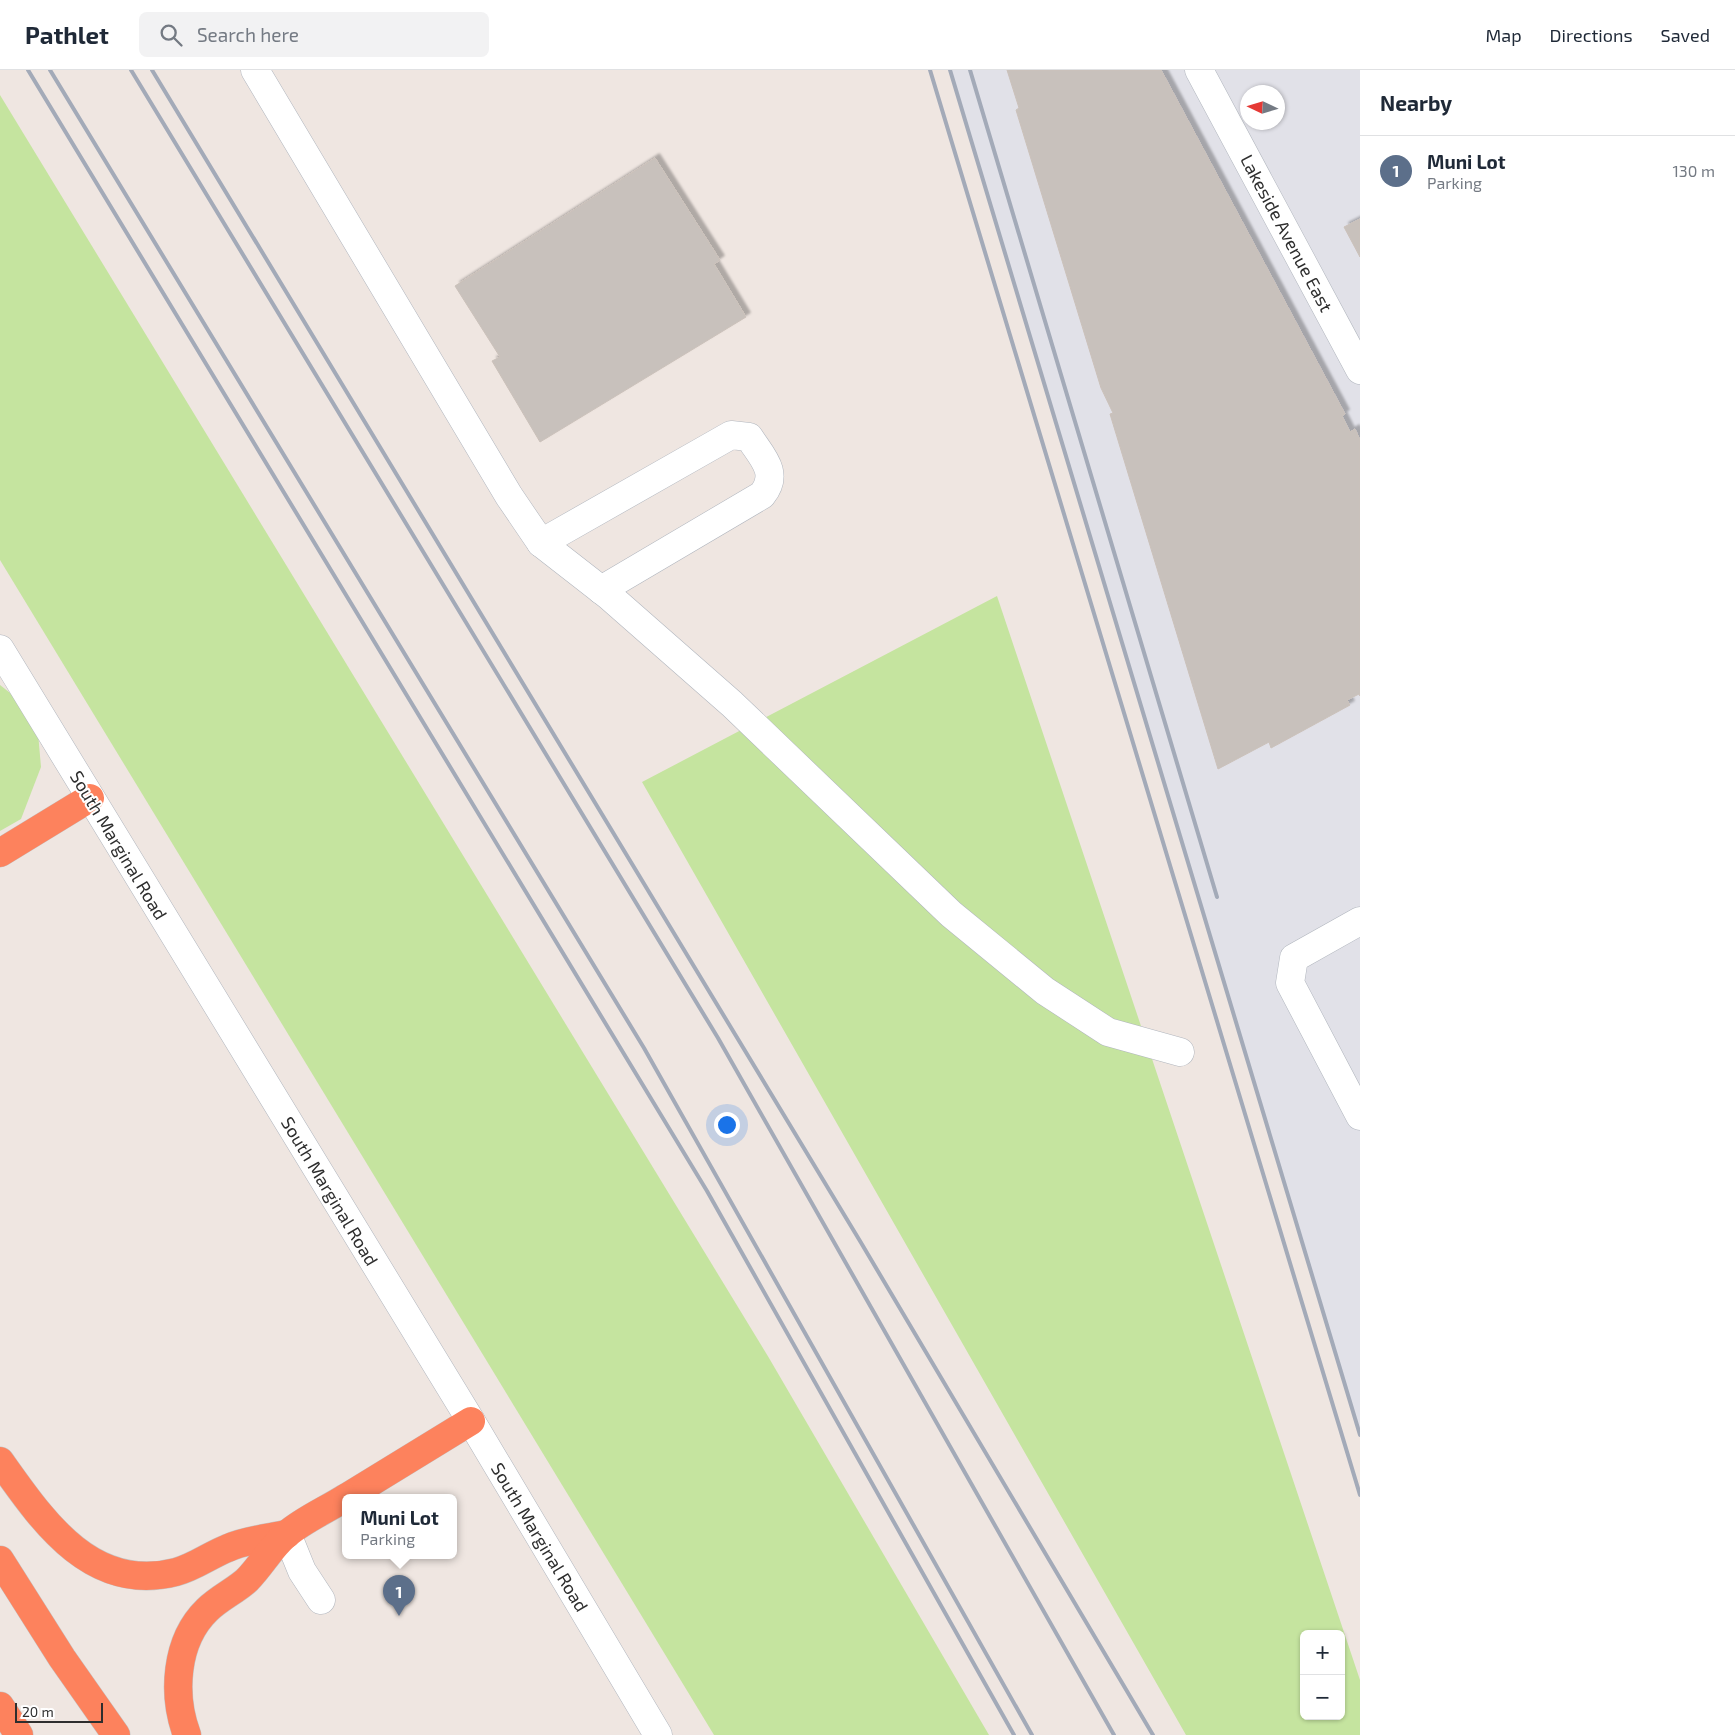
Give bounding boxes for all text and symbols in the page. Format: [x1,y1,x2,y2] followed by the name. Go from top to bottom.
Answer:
[139,12,489,57] search box
[25,20,109,49] text: Pathlet
[157,21,185,49] icon: search
[197,23,299,46] text: Search here
[1485,24,1522,46] text: Map
[1550,24,1633,46] text: Directions
[1661,24,1710,46] text: Saved
[1240,85,1285,130] north arrow
[1380,90,1452,115] text: Nearby
[1427,150,1506,173] text: Muni Lot
[1236,151,1338,316] street label: Lakeside Avenue East
[1393,161,1399,180] text: 1
[1673,161,1715,180] text: 130 m
[1427,173,1482,192] text: Parking
[66,767,172,923] street label: South Marginal Road
[714,1112,740,1138] your location
[277,1113,383,1269] street label: South Marginal Road
[487,1459,593,1615] street label: South Marginal Road
[342,1494,457,1559] popup
[360,1506,439,1529] text: Muni Lot
[360,1529,415,1548] text: Parking
[383,1575,415,1616] pin: 1
[1300,1630,1345,1720] map controls
[1300,1630,1345,1675] button: +
[1300,1675,1345,1720] button: −
[15,1700,102,1723] scale bar
[22,1703,54,1720] text: 20 m

